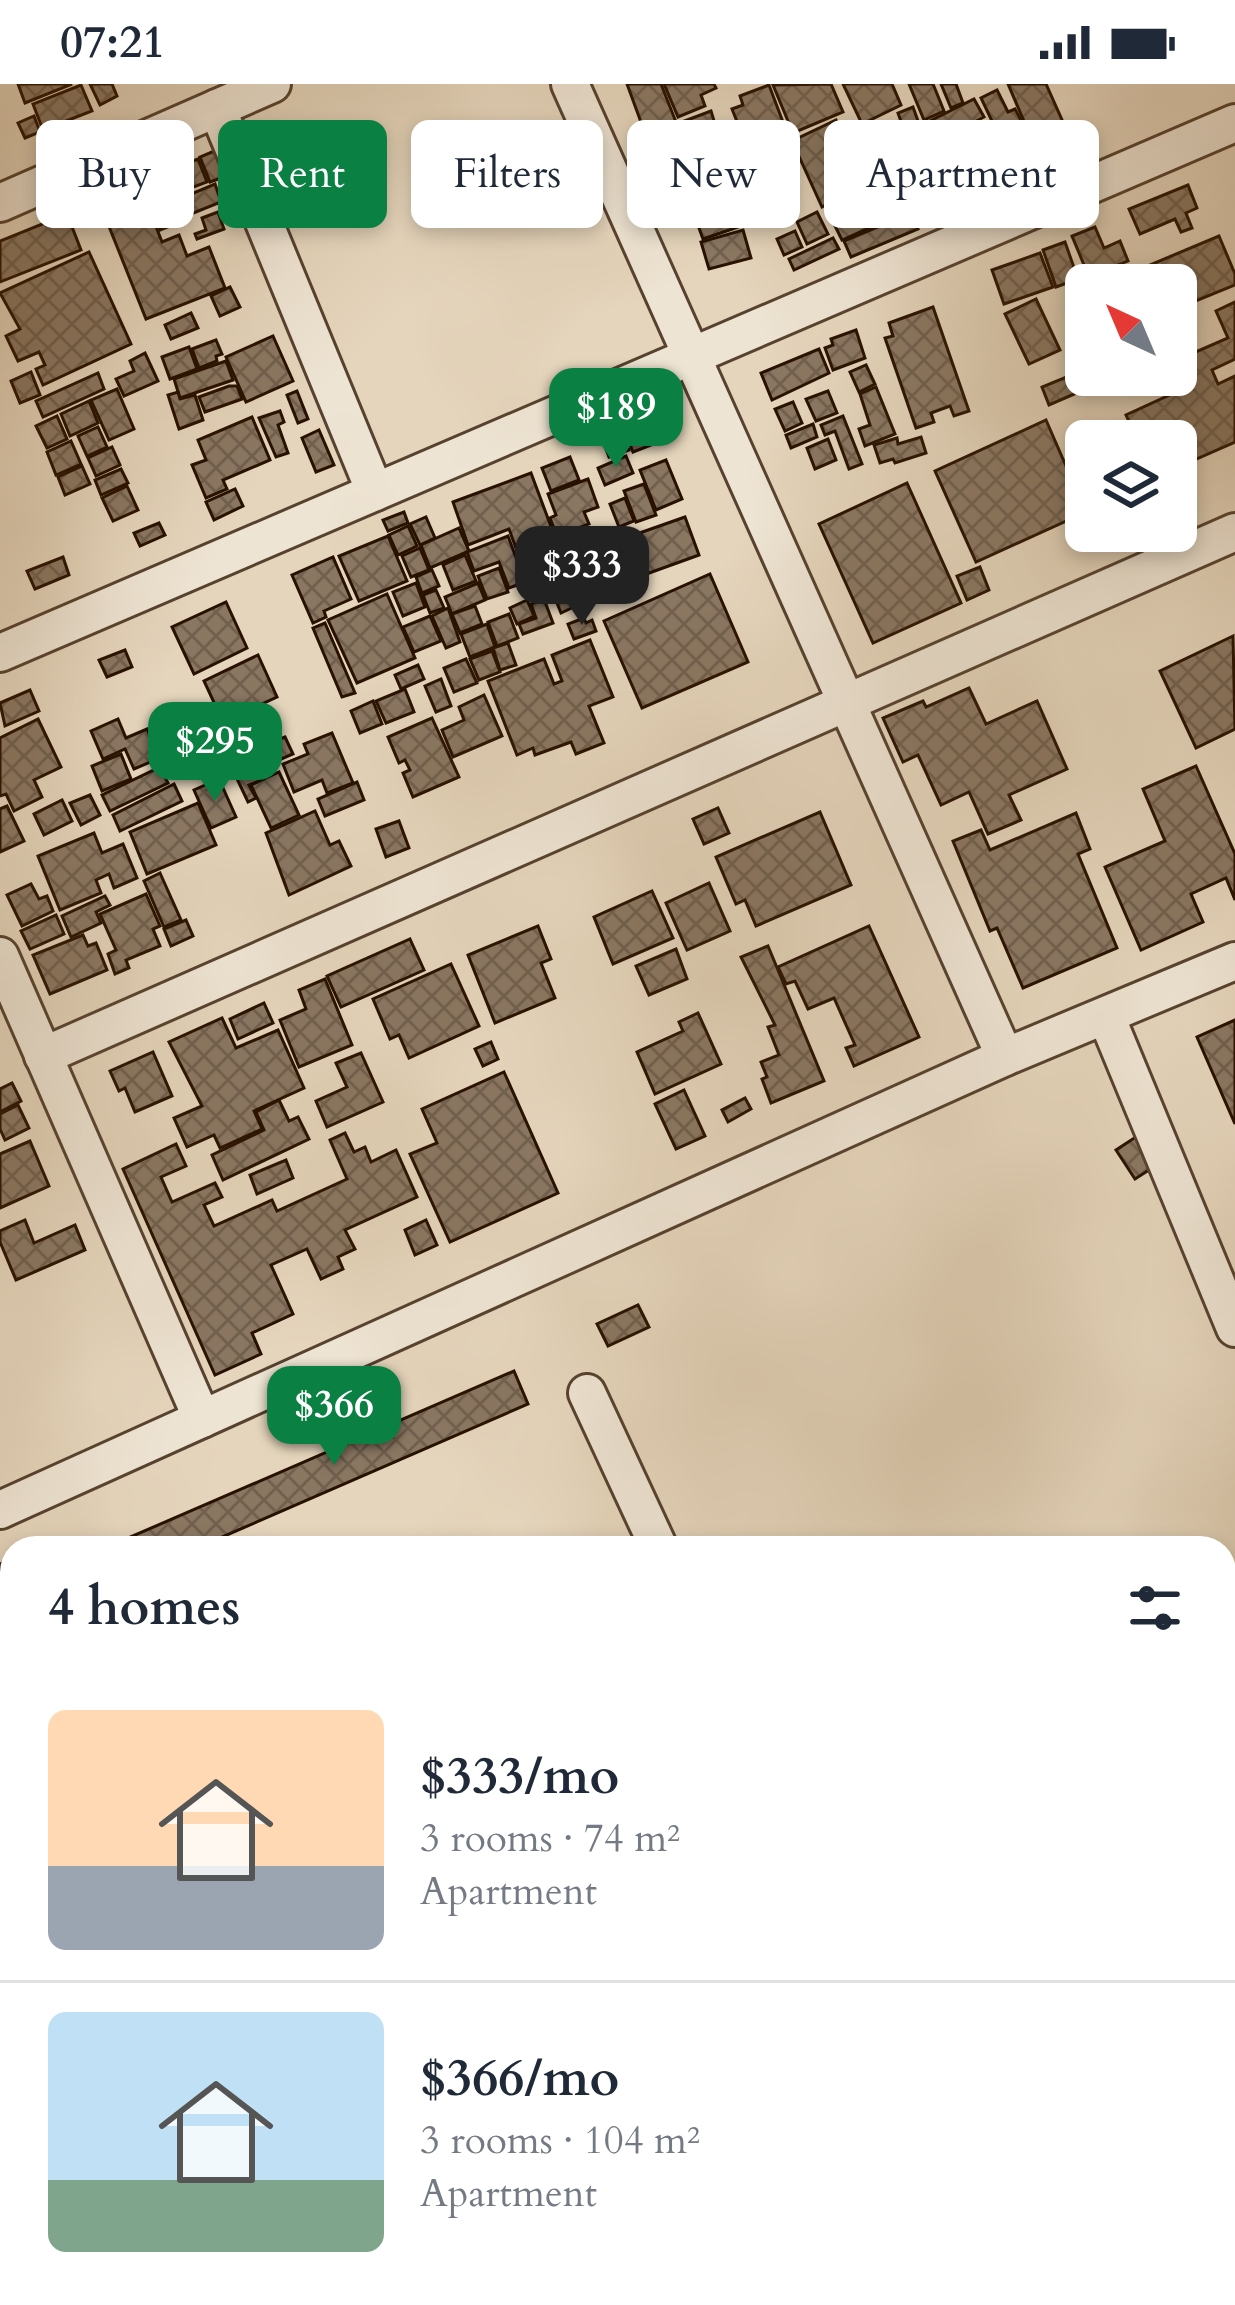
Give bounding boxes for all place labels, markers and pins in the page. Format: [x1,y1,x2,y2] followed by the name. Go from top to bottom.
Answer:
[545,368,687,470] pin: $189
[511,526,653,628] pin: $333
[144,702,286,804] pin: $295
[263,1366,405,1468] pin: $366

